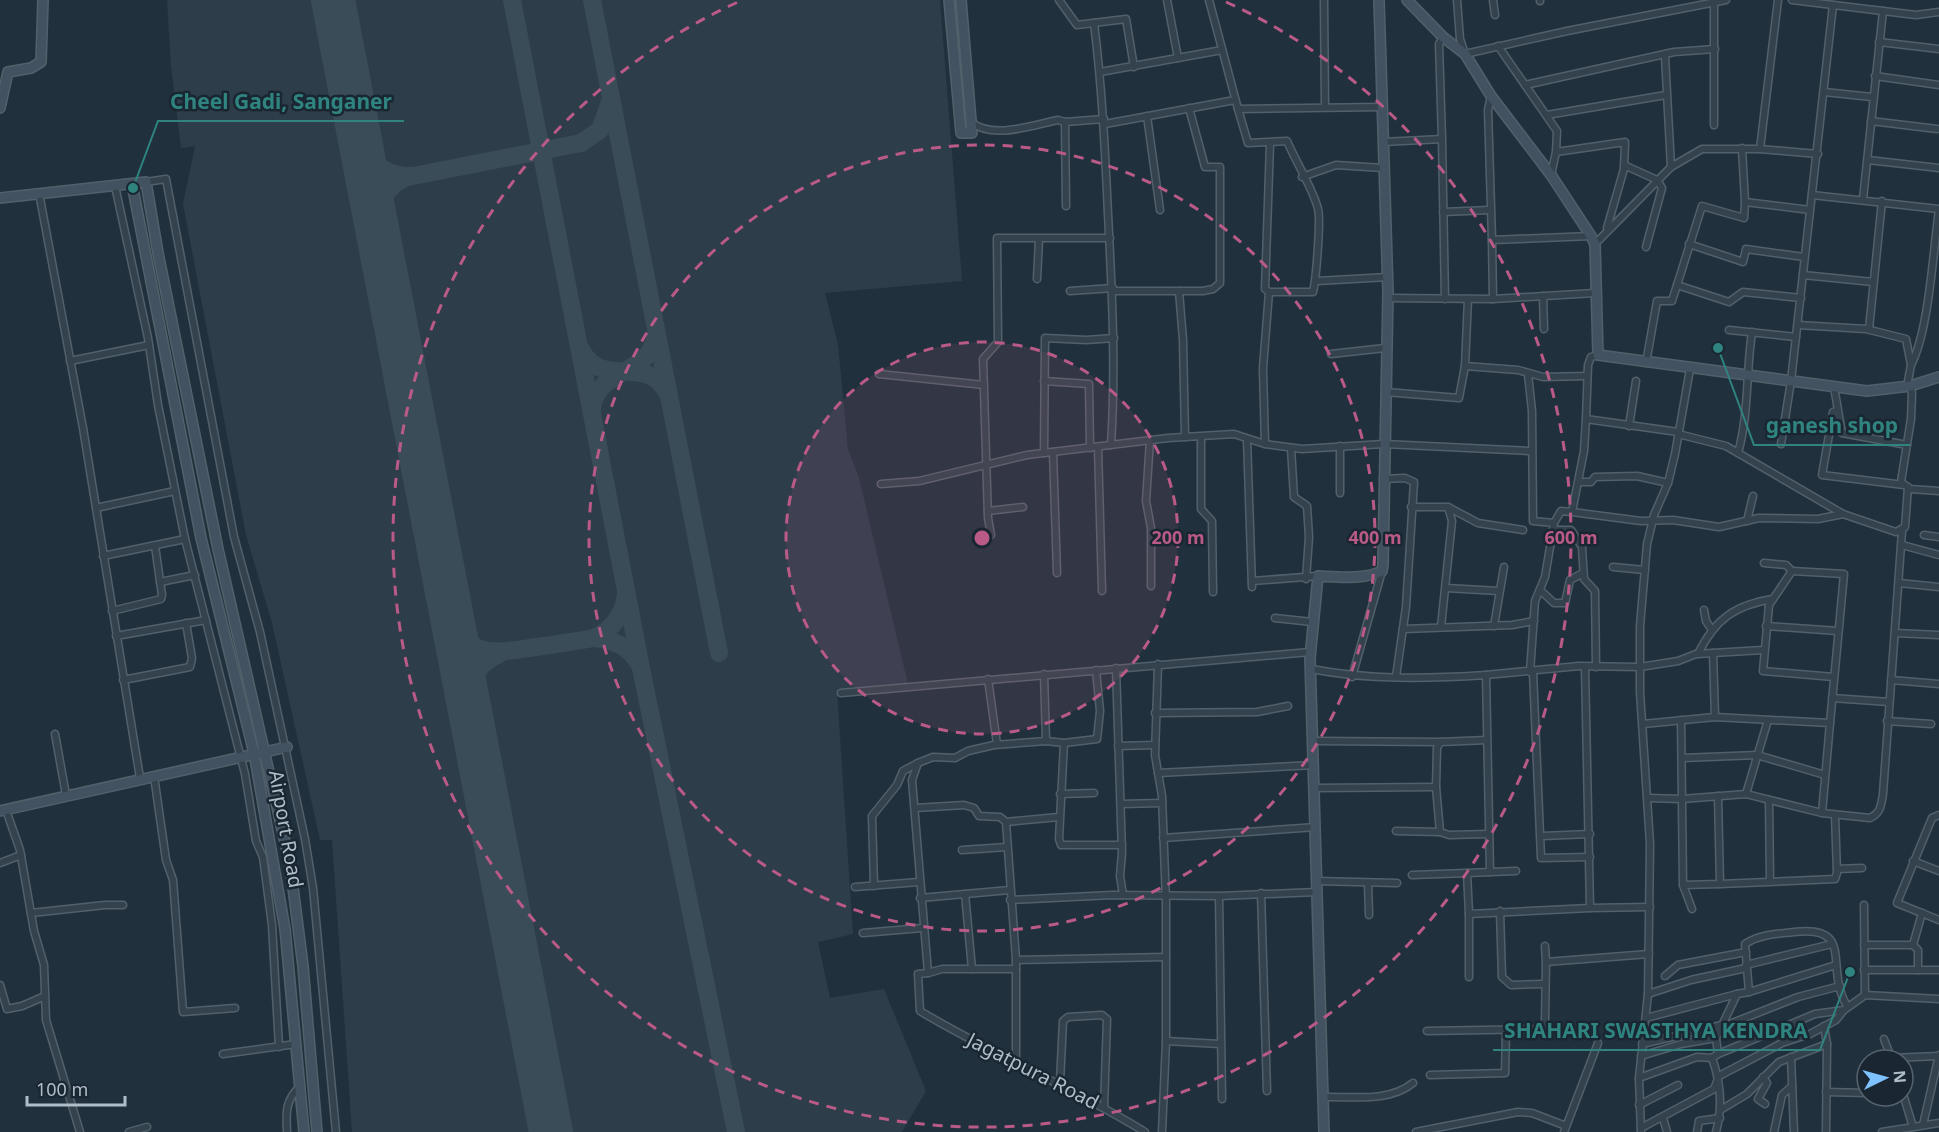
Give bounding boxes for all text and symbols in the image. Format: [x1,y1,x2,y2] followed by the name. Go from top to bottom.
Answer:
[158,82,404,121] callout: Cheel Gadi, Sanganer
[170,87,393,115] text: Cheel Gadi, Sanganer
[1754,406,1910,445] callout: ganesh shop
[1766,411,1898,439] text: ganesh shop
[1151,525,1205,549] text: 200 m
[1348,525,1402,549] text: 400 m
[1544,525,1598,549] text: 600 m
[972,528,992,548] centre of rings
[263,768,310,890] street label: Airport Road
[1493,1011,1820,1050] callout: SHAHARI SWASTHYA KENDRA
[1504,1016,1808,1044] text: SHAHARI SWASTHYA KENDRA
[961,1025,1104,1115] street label: Jagatpura Road
[1855,1048,1915,1108] north arrow
[27,1069,124,1107] scale bar
[1888,1069,1911,1084] text: N
[36,1077,88,1101] text: 100 m

